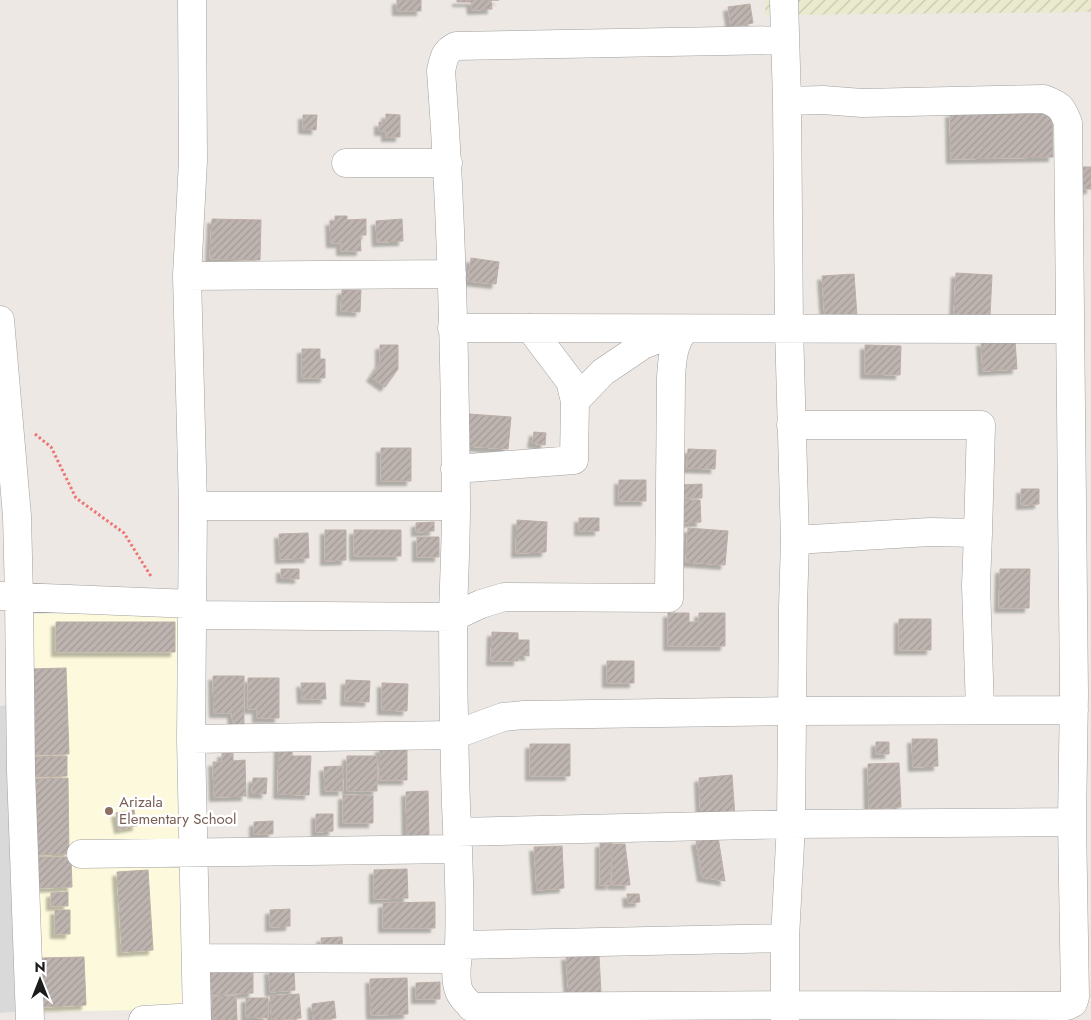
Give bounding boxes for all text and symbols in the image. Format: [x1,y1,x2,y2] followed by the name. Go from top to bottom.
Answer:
[119,791,236,830] place label: Arizala Elementary School
[103,805,115,817] marker: Arizala Elementary School
[15,955,65,1005] north arrow
[34,957,46,977] text: N

